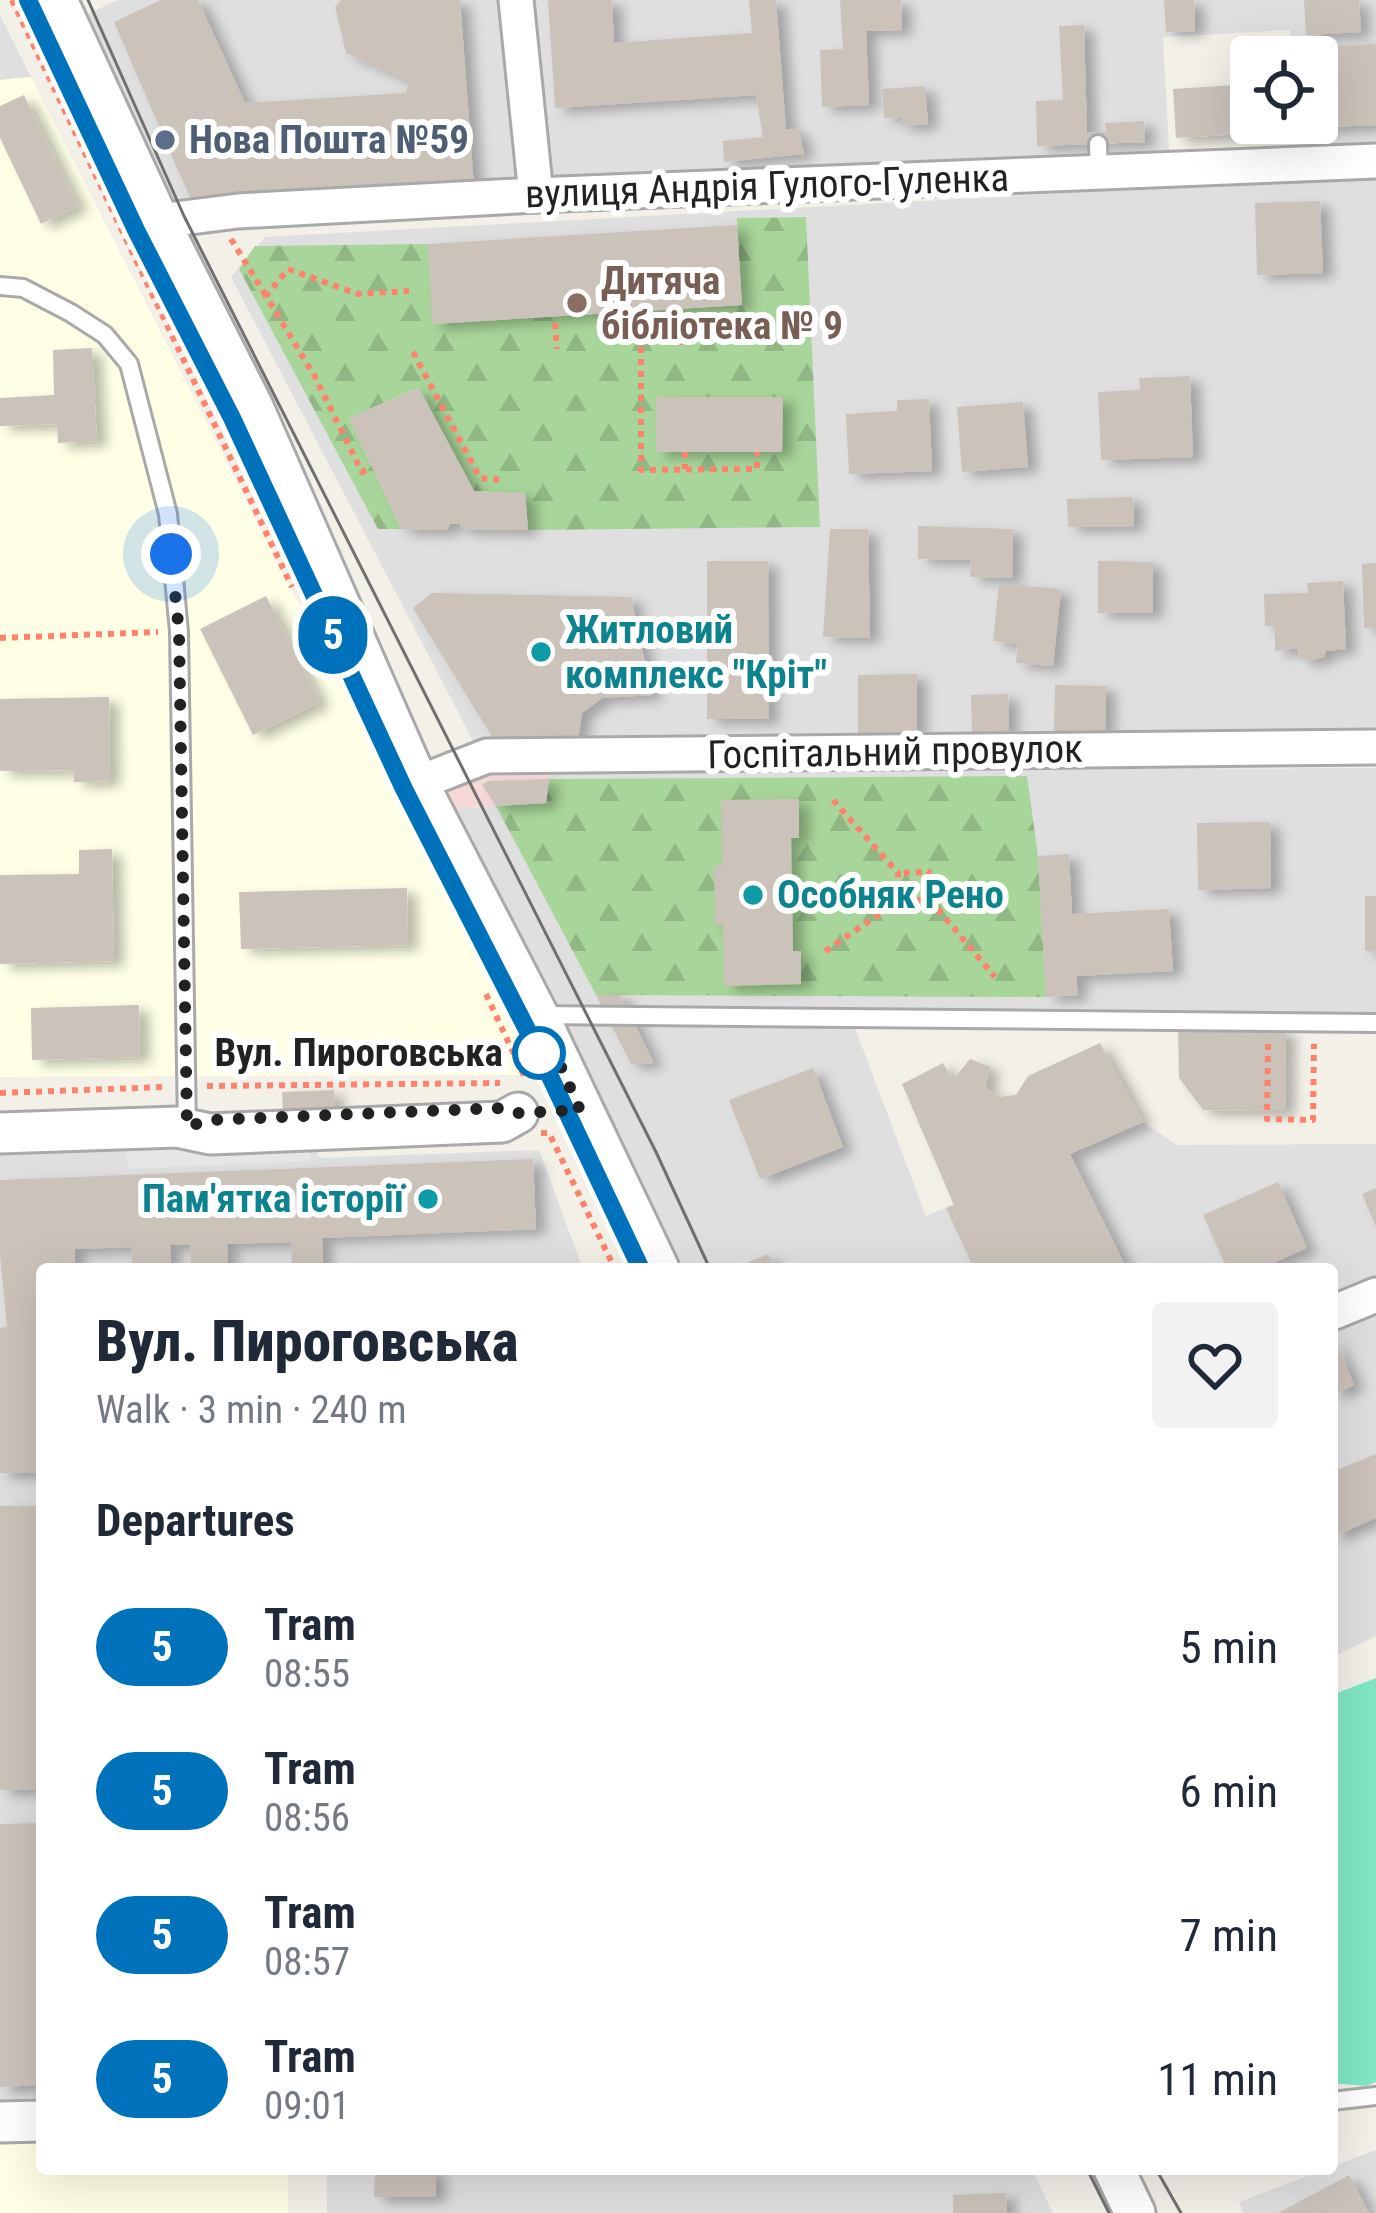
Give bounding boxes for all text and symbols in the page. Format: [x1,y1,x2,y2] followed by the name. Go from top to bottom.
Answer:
[1230,36,1338,144] map controls
[1230,36,1338,144] button: locate
[189,117,469,163] place label: Нова Пошта №59
[152,127,178,153] marker: Нова Пошта №59
[524,155,1010,217] street label: вулиця Андрія Гулого-Гуленка
[601,258,843,349] place label: Дитяча бібліотека № 9
[564,290,590,316] marker: Дитяча бібліотека № 9
[141,524,201,584] your location
[294,596,372,674] line badge: 5
[565,607,827,698] place label: Житловий комплекс "Кріт"
[322,610,344,659] text: 5
[528,639,554,665] marker: Житловий комплекс "Кріт"
[707,726,1083,778] street label: Госпітальний провулок
[777,872,1004,918] place label: Особняк Рено
[740,882,766,908] marker: Особняк Рено
[514,1028,564,1078] marker: Вул. Пироговська
[214,1030,503,1076] place label: Вул. Пироговська
[142,1176,407,1222] place label: Пам'ятка історії
[415,1186,441,1212] marker: Пам'ятка історії
[1152,1302,1278,1428] button: heart
[96,1308,518,1375] text: Вул. Пироговська
[96,1387,407,1433] text: Walk · 3 min · 240 m
[96,1494,295,1547] text: Departures
[264,1598,356,1651] text: Tram
[1179,1621,1278,1674] text: 5 min
[151,1622,173,1671] text: 5
[264,1651,350,1697] text: 08:55
[264,1742,356,1795] text: Tram
[1179,1765,1278,1818] text: 6 min
[151,1766,173,1815] text: 5
[264,1795,350,1841] text: 08:56
[264,1886,356,1939] text: Tram
[1179,1909,1278,1962] text: 7 min
[151,1910,173,1959] text: 5
[264,1939,350,1985] text: 08:57
[264,2030,356,2083] text: Tram
[1157,2053,1278,2106] text: 11 min
[151,2054,173,2103] text: 5
[264,2083,350,2129] text: 09:01

